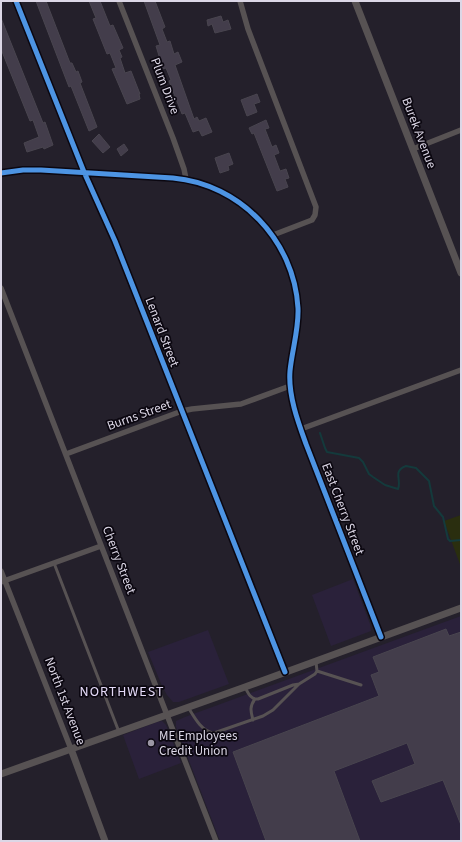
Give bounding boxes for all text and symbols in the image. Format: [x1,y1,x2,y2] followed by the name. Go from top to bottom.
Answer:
[146,55,184,117] street label: Plum Drive
[397,95,441,171] street label: Burek Avenue
[141,295,184,370] street label: Lenard Street
[104,395,174,435] street label: Burns Street
[317,460,369,558] street label: East Cherry Street
[98,523,140,597] street label: Cherry Street
[40,654,90,748] street label: North 1st Avenue
[80,682,164,702] district label: NORTHWEST
[159,727,238,760] place label: ME Employees Credit Union
[146,738,156,748] marker: ME Employees Credit Union

